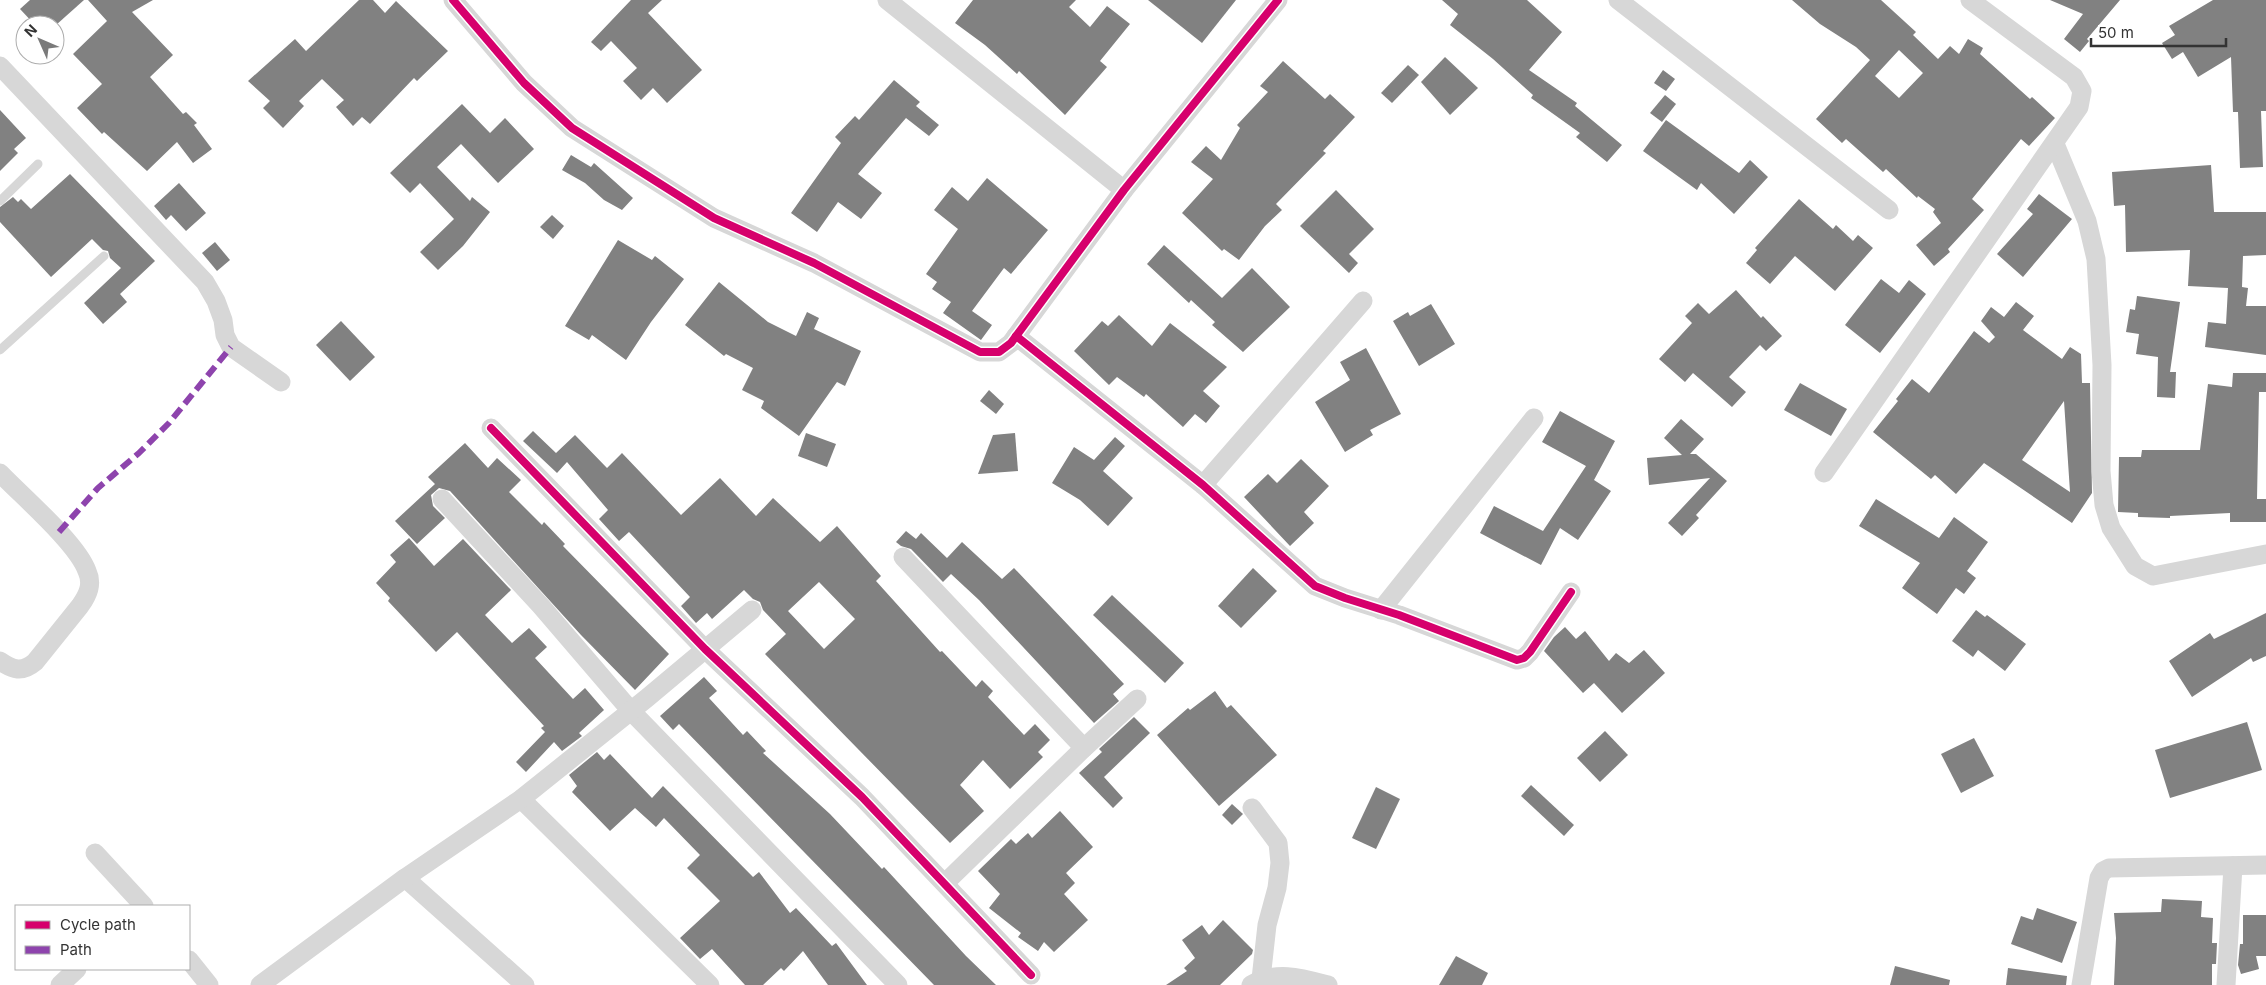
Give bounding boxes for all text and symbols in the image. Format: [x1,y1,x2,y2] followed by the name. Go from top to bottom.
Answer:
[15,15,65,65] north arrow
[2091,15,2226,47] scale bar
[21,21,40,40] text: N
[2098,23,2134,42] text: 50 m
[15,905,190,970] legend
[60,915,136,934] text: Cycle path
[60,940,92,959] text: Path

